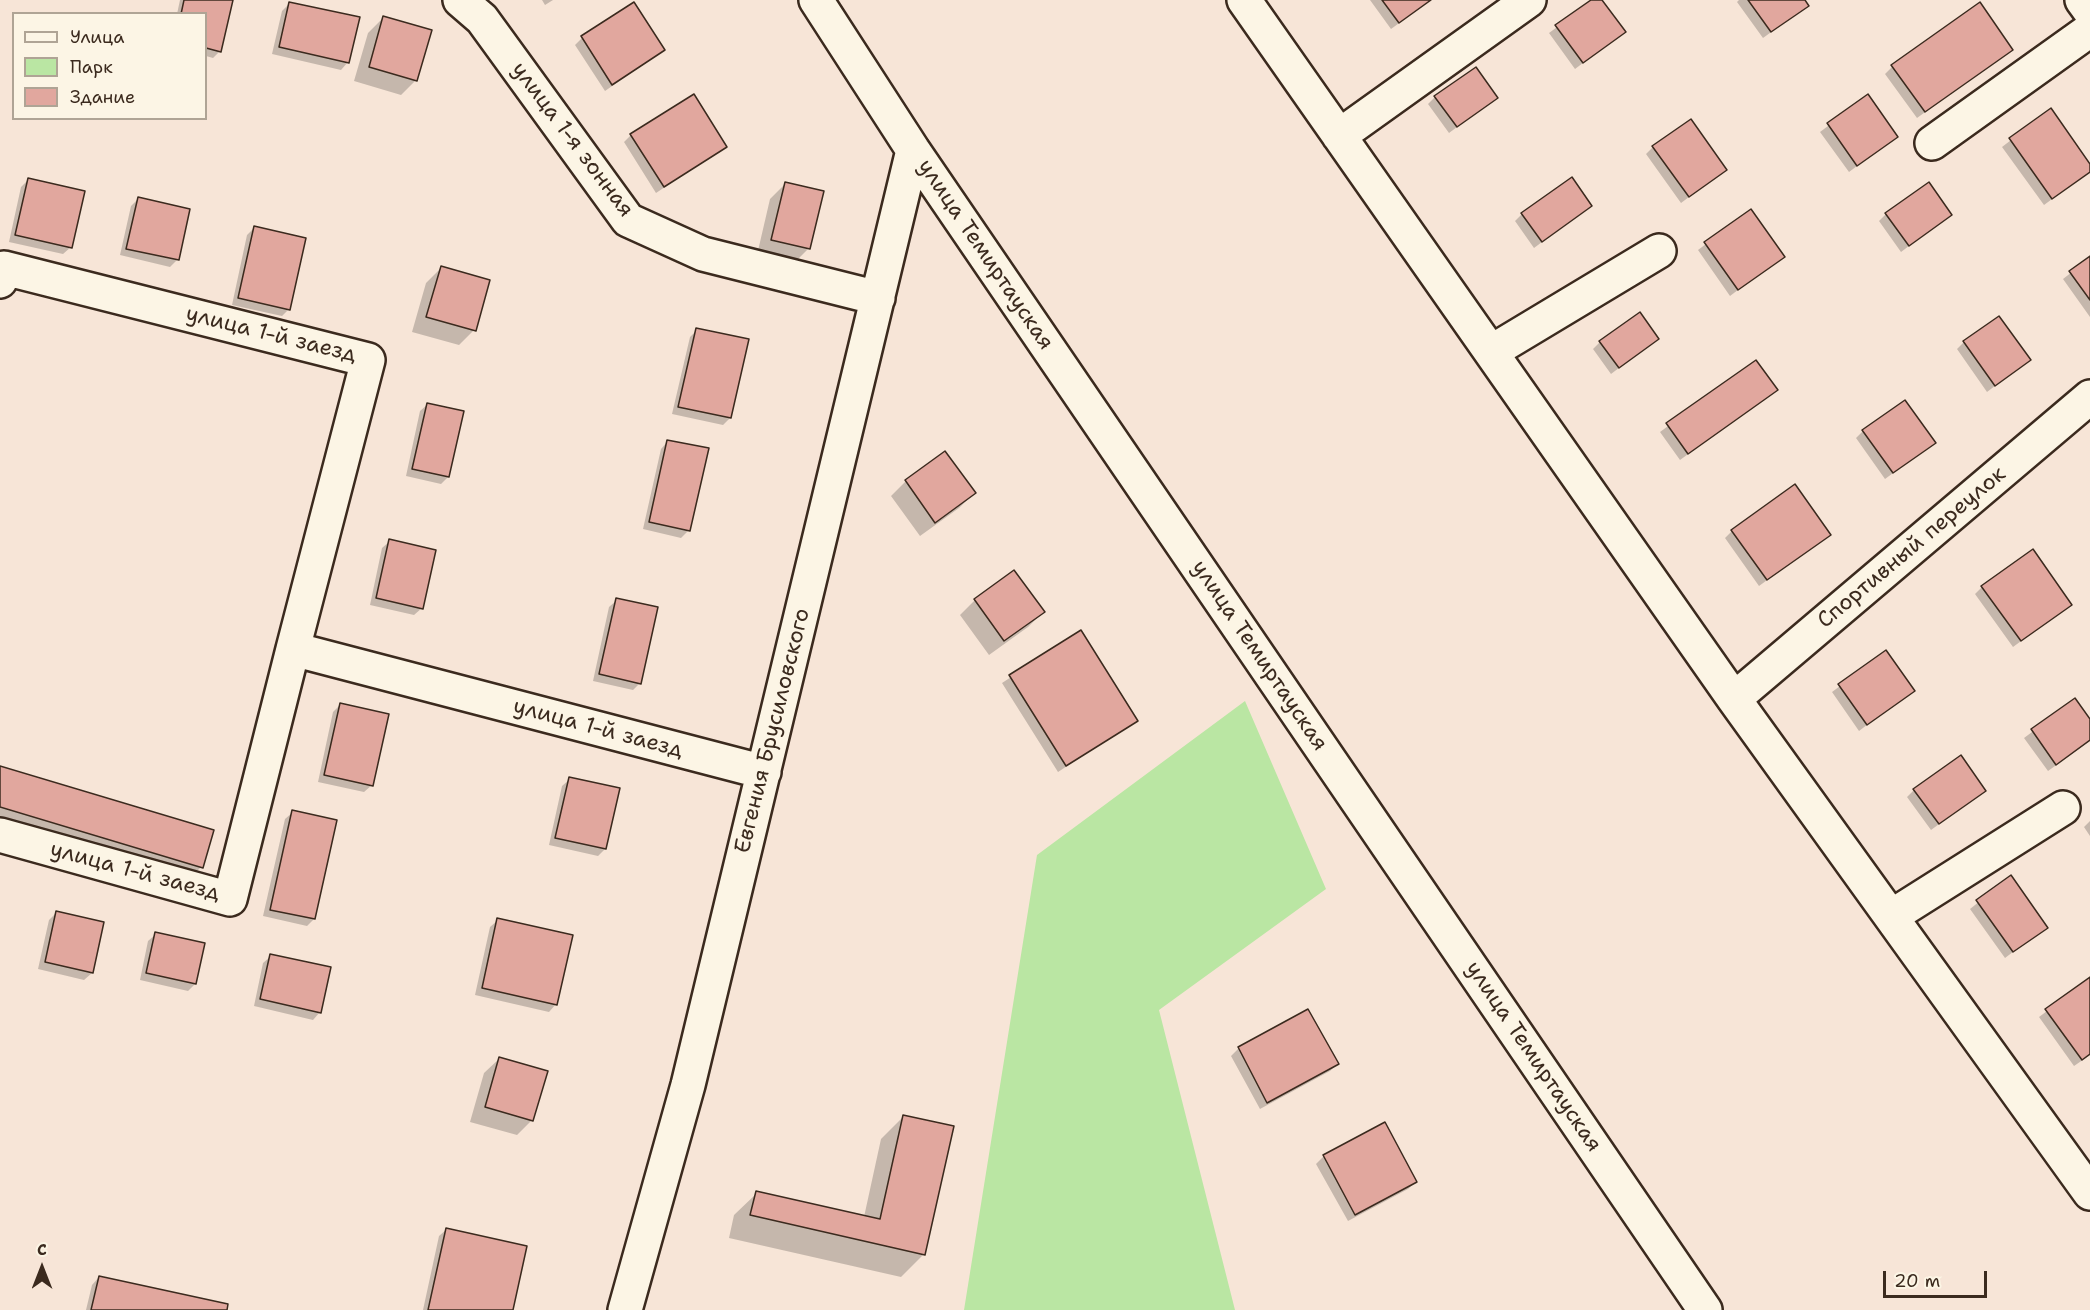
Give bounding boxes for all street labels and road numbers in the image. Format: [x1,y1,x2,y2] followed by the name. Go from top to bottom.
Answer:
[505,57,639,223] street label: улица 1-я зонная
[911,155,1059,355] street label: улица Темиртауская
[183,301,359,369] street label: улица 1-й заезд
[1813,462,2011,634] street label: Спортивный переулок
[1185,556,1333,756] street label: улица Темиртауская
[730,606,816,856] street label: Евгения Брусиловского
[510,694,686,764] street label: улица 1-й заезд
[47,837,223,907] street label: улица 1-й заезд
[1459,957,1607,1157] street label: улица Темиртауская

